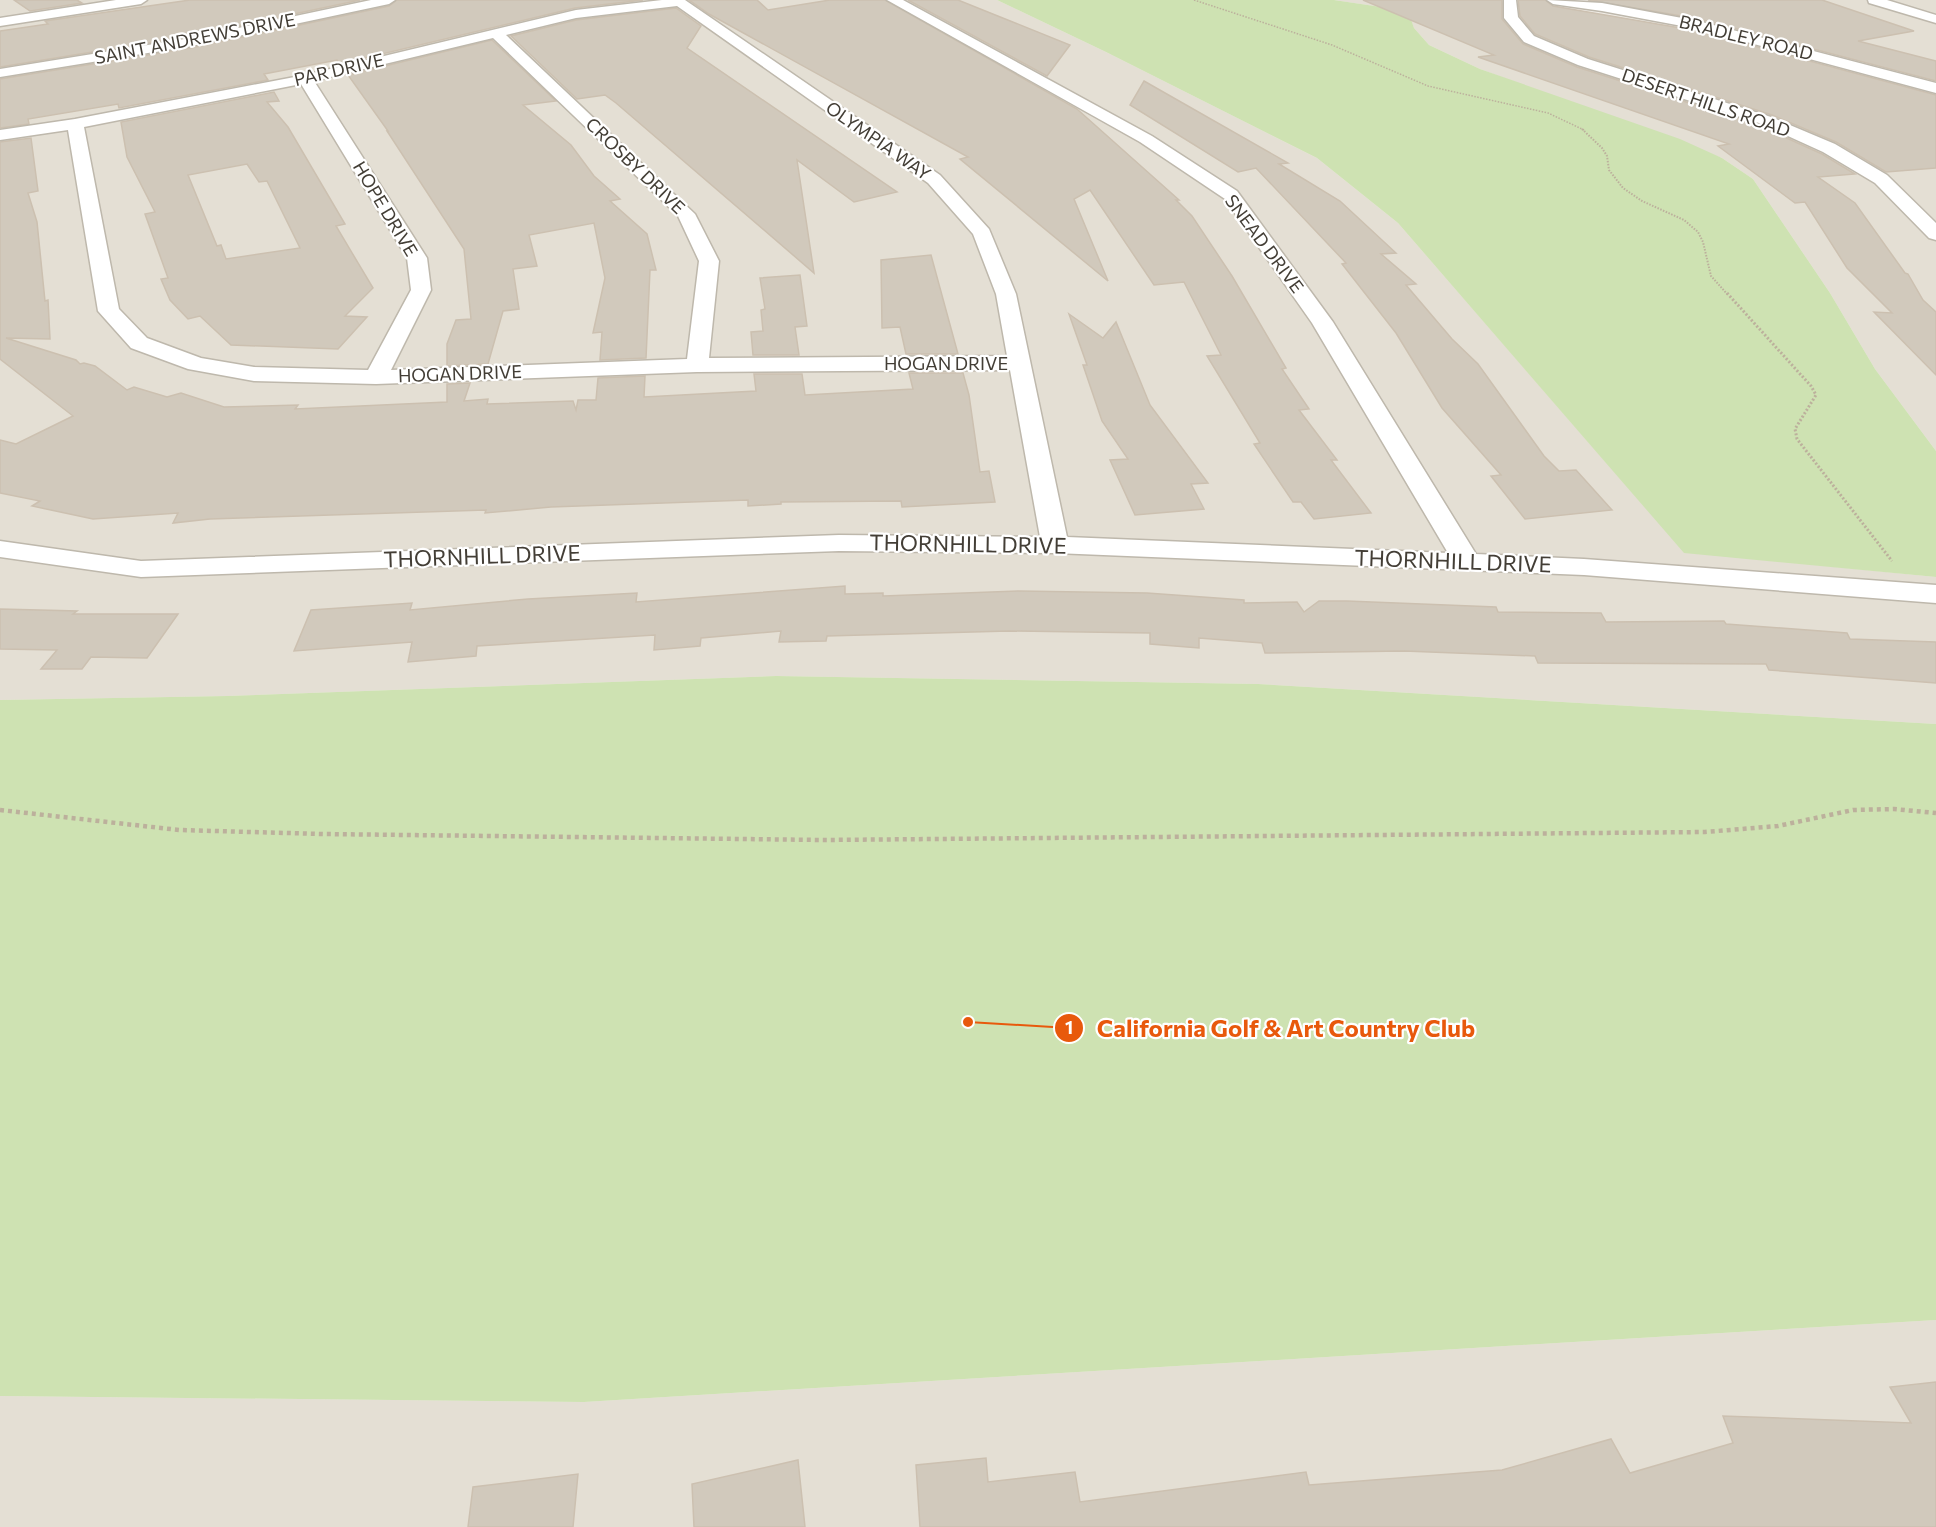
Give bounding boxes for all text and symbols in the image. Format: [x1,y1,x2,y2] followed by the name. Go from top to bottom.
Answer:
[93,8,297,68] street label: SAINT ANDREWS DRIVE
[1677,10,1815,64] street label: BRADLEY ROAD
[292,48,386,90] street label: PAR DRIVE
[1619,63,1793,141] street label: DESERT HILLS ROAD
[822,96,935,185] street label: OLYMPIA WAY
[582,112,690,218] street label: CROSBY DRIVE
[349,157,423,260] street label: HOPE DRIVE
[1221,190,1309,297] street label: SNEAD DRIVE
[884,352,1008,374] street label: HOGAN DRIVE
[398,360,522,386] street label: HOGAN DRIVE
[869,528,1067,559] street label: THORNHILL DRIVE
[383,539,581,572] street label: THORNHILL DRIVE
[1354,544,1552,577] street label: THORNHILL DRIVE
[1054,1007,1487,1049] callout: California Golf & Art Country Club
[1097,1013,1475,1042] text: California Golf & Art Country Club
[1065,1016,1073,1038] text: 1

